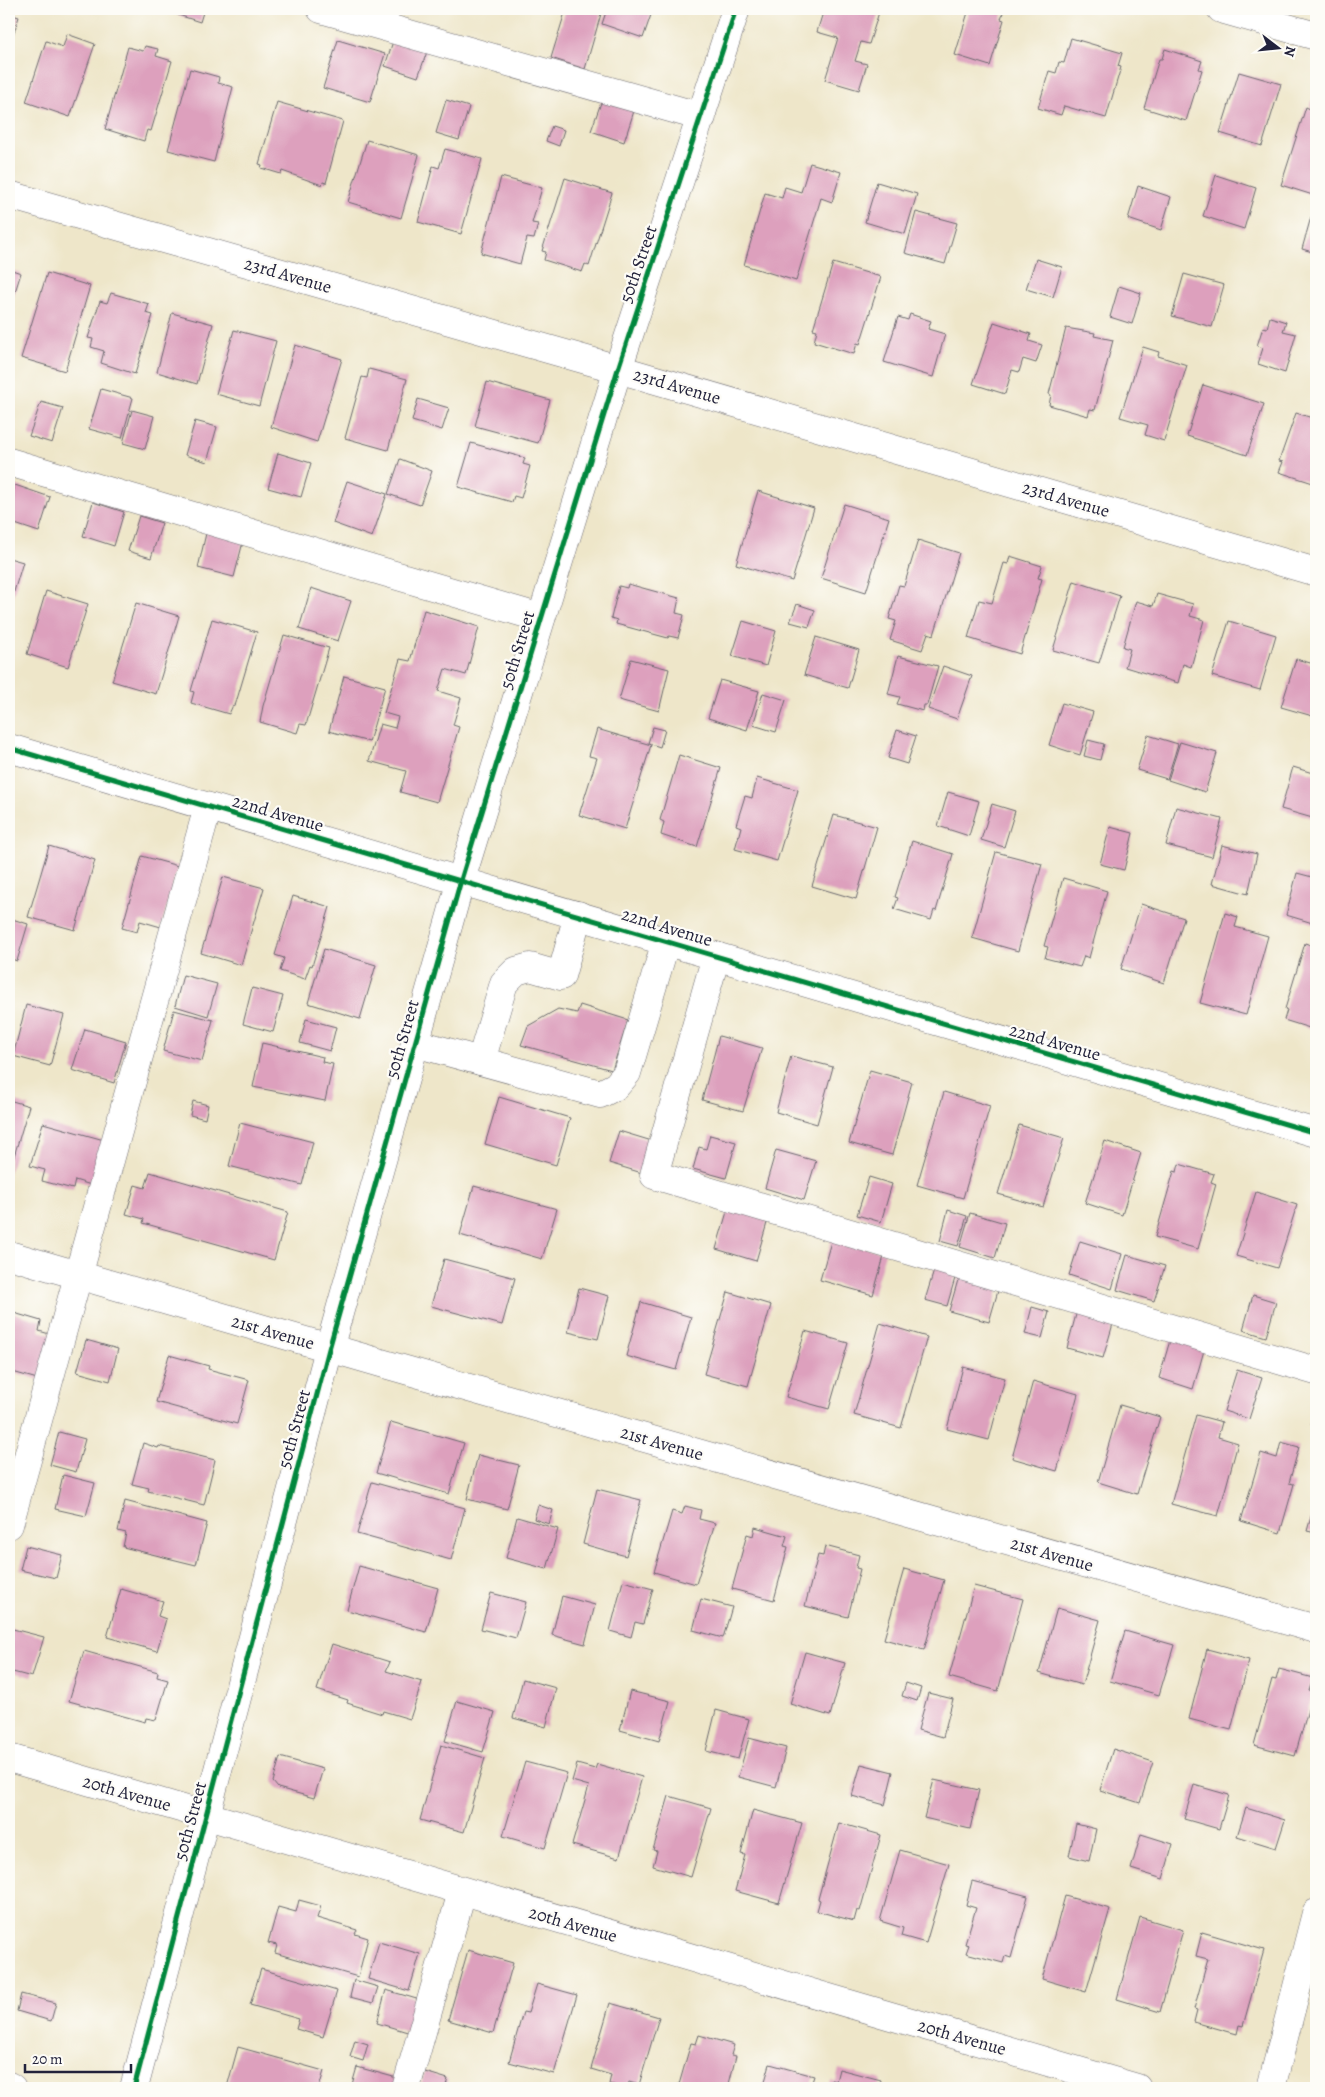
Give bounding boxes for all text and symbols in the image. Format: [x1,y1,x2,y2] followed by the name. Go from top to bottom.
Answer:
[1252,22,1302,72] north arrow
[1279,44,1301,59] text: N
[614,222,663,306] street label: 50th Street
[242,251,334,299] street label: 23rd Avenue
[631,362,723,410] street label: 23rd Avenue
[1020,475,1112,523] street label: 23rd Avenue
[494,608,540,692] street label: 50th Street
[230,789,326,837] street label: 22nd Avenue
[619,902,715,952] street label: 22nd Avenue
[379,997,425,1081] street label: 50th Street
[1007,1018,1103,1066] street label: 22nd Avenue
[229,1309,317,1355] street label: 21st Avenue
[272,1387,316,1471] street label: 50th Street
[618,1420,706,1466] street label: 21st Avenue
[1008,1531,1096,1577] street label: 21st Avenue
[80,1769,174,1817] street label: 20th Avenue
[168,1779,212,1863] street label: 50th Street
[526,1900,620,1948] street label: 20th Avenue
[915,2013,1009,2061] street label: 20th Avenue
[25,2042,131,2074] scale bar
[32,2049,63,2069] text: 20 m

